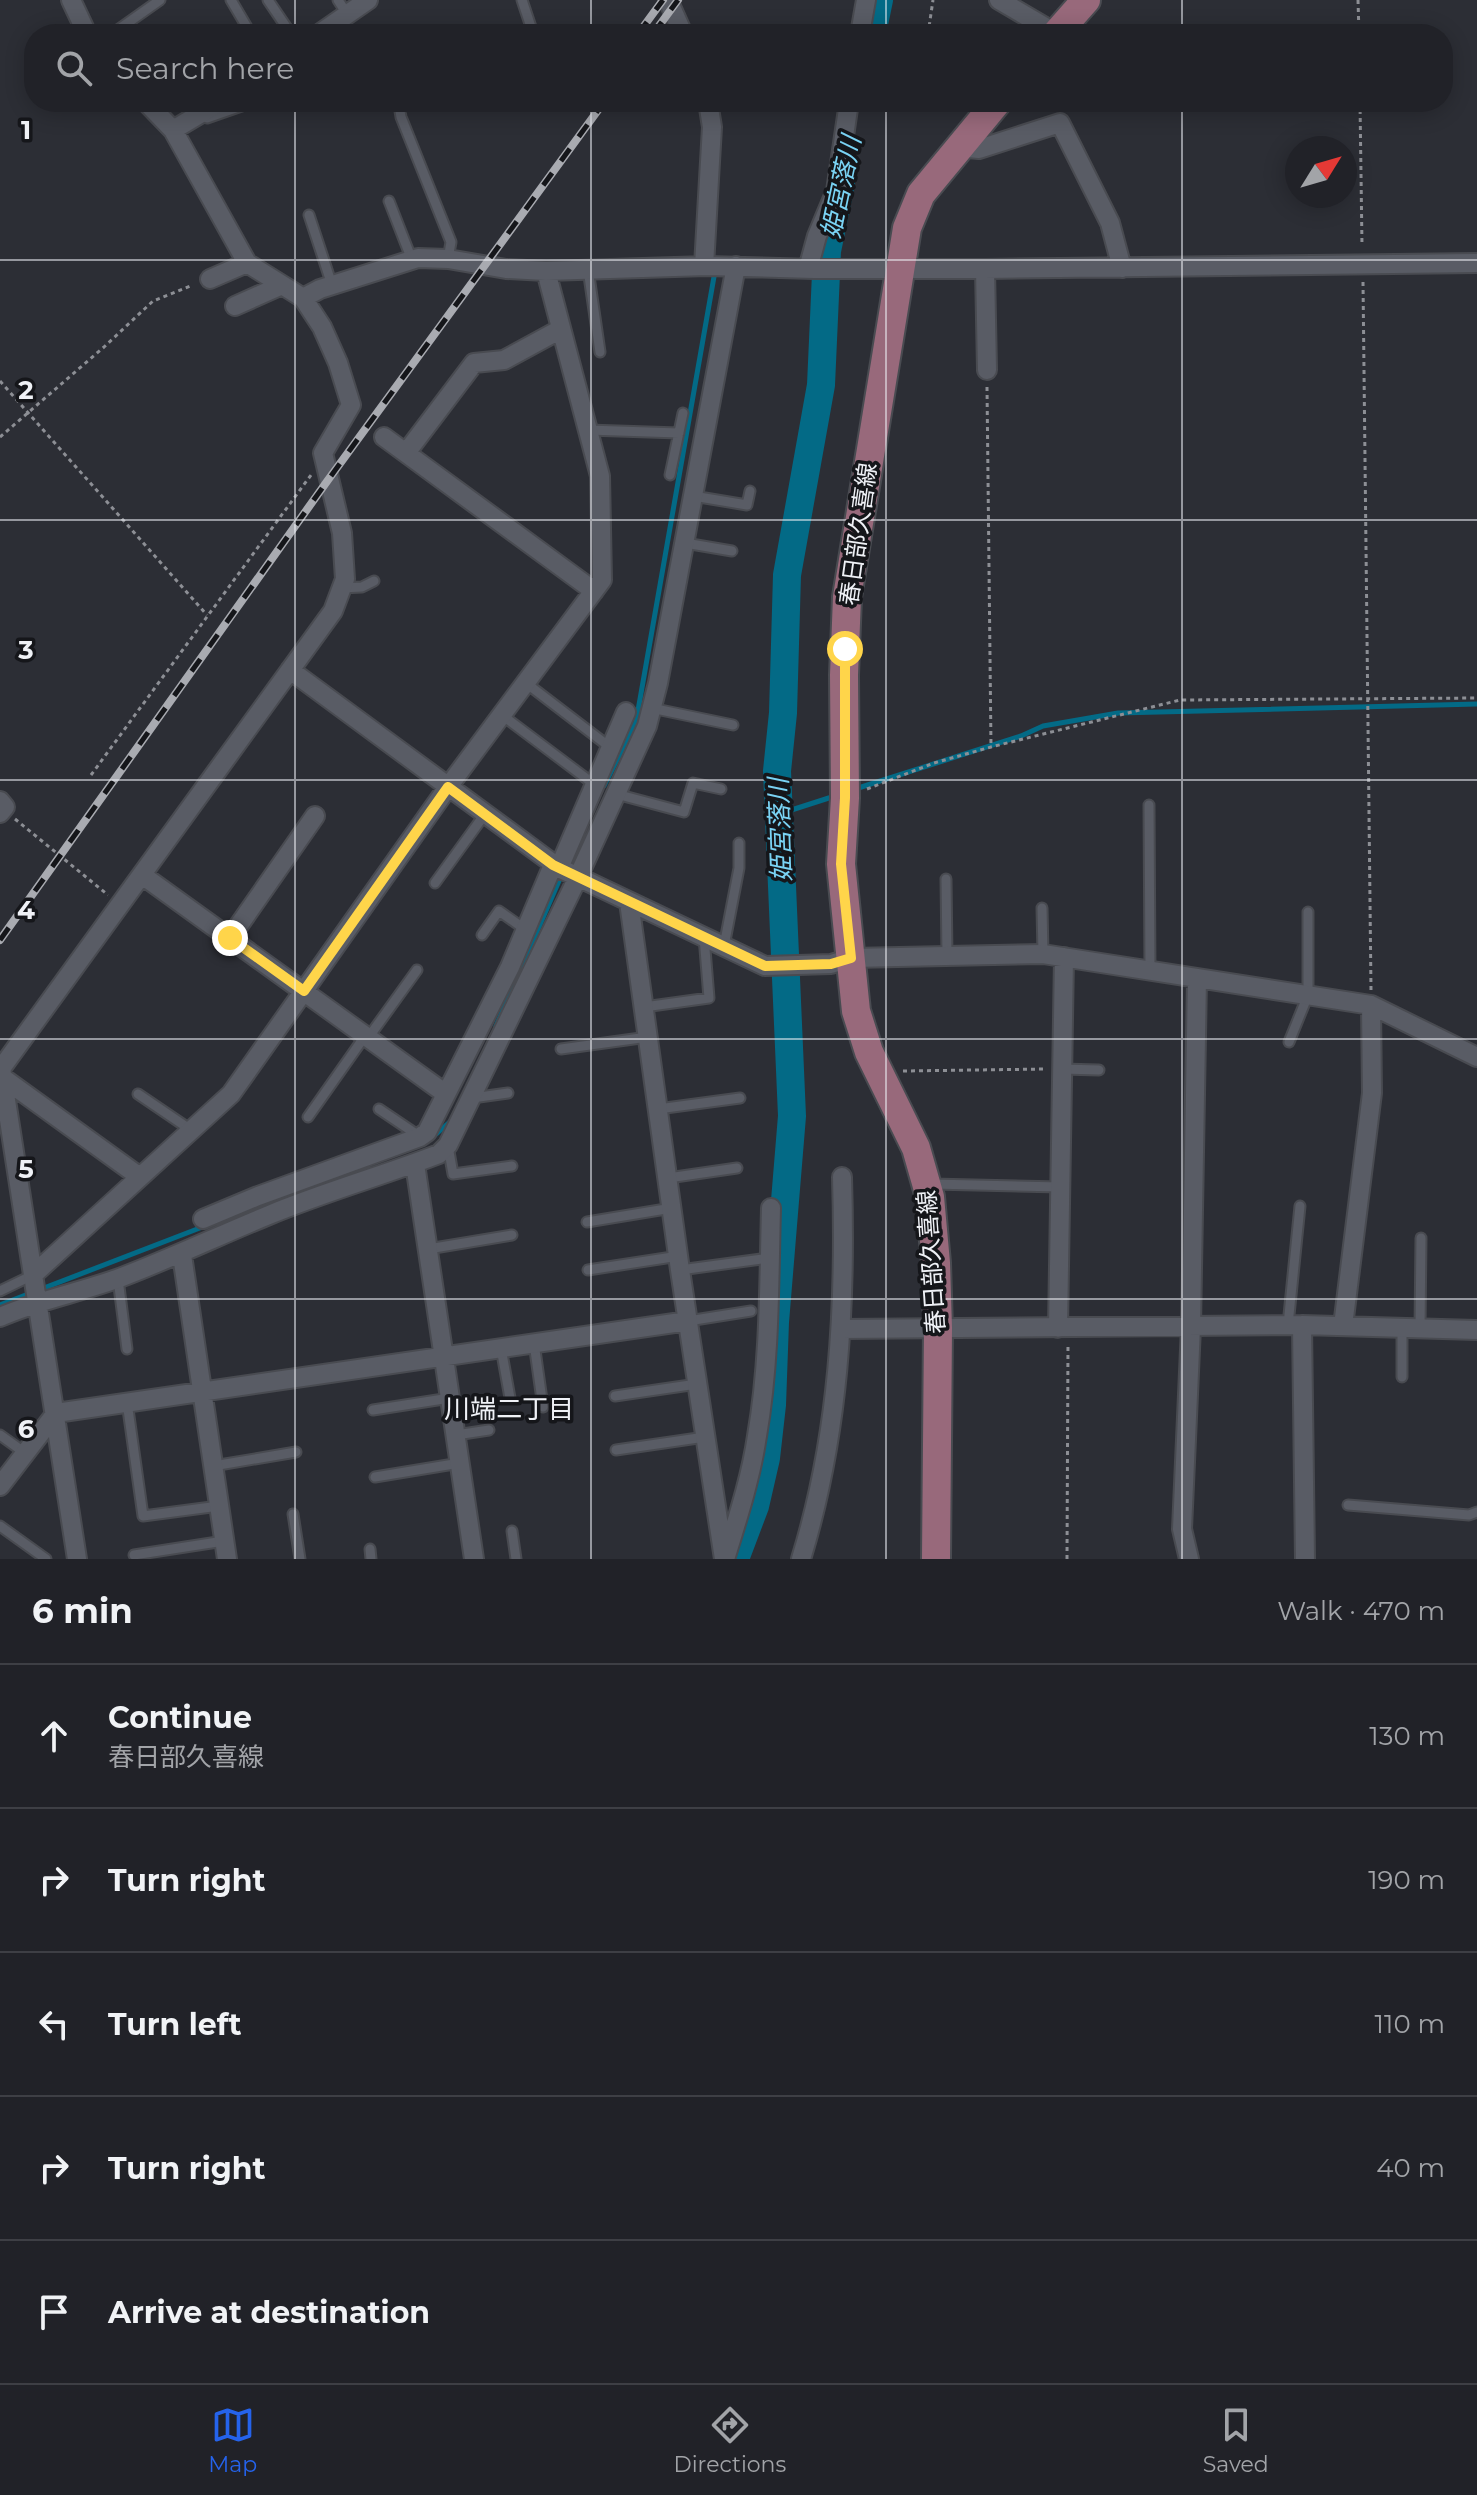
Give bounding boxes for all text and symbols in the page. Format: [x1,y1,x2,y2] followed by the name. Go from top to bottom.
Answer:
[24,24,1453,112] search box
[52,46,96,90] icon: search
[116,50,294,87] text: Search here
[21,114,31,146] text: 1
[815,130,868,241] water label: 姫宮落川
[1285,136,1357,208] north arrow
[18,374,34,406] text: 2
[834,461,882,607] street label: 春日部久喜線
[827,631,863,667] route start
[17,634,34,666] text: 3
[762,774,798,883] water label: 姫宮落川
[17,894,35,926] text: 4
[212,920,248,956] route end
[18,1153,34,1185] text: 5
[912,1189,950,1335] street label: 春日部久喜線
[444,1393,574,1425] district label: 川端二丁目
[18,1413,35,1445] text: 6
[32,1590,133,1632] text: 6 min
[1277,1595,1445,1627] text: Walk · 470 m
[108,1699,252,1736] text: Continue
[32,1714,76,1758] icon: ahead
[1369,1720,1445,1752] text: 130 m
[108,1741,264,1773] text: 春日部久喜線
[32,1858,76,1902] icon: right
[108,1862,265,1899] text: Turn right
[1368,1864,1445,1896] text: 190 m
[32,2002,76,2046] icon: left
[108,2006,241,2043] text: Turn left
[1375,2008,1445,2040] text: 110 m
[32,2146,76,2190] icon: right
[108,2150,265,2187] text: Turn right
[1376,2152,1445,2184] text: 40 m
[32,2290,76,2334] icon: arrive
[108,2294,430,2331] text: Arrive at destination
[208,2403,257,2478] tab: Map
[674,2403,786,2478] tab: Directions
[1203,2403,1269,2478] tab: Saved

